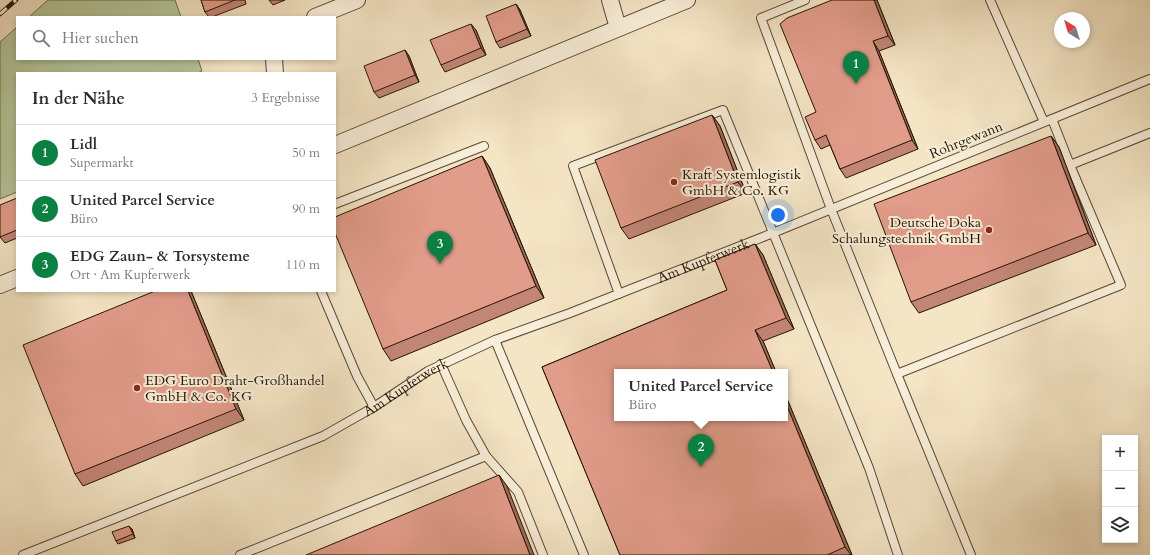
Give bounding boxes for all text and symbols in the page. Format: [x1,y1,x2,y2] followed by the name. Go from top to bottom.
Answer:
[1054,12,1090,48] north arrow
[16,16,336,60] search box
[30,27,52,49] icon: search
[62,28,139,48] text: Hier suchen
[843,51,869,84] pin: 1
[32,87,125,110] text: In der Nähe
[251,89,320,107] text: 3 Ergebnisse
[927,117,1006,163] street label: Rohrgewann
[70,134,97,154] text: Lidl
[42,144,48,162] text: 1
[292,144,320,162] text: 50 m
[70,154,134,172] text: Supermarkt
[682,165,802,200] place label: Kraft Systemlogistik GmbH & Co. KG
[669,177,679,187] marker: Kraft Systemlogistik GmbH & Co. KG
[70,190,215,210] text: United Parcel Service
[42,200,48,218] text: 2
[292,200,320,218] text: 90 m
[768,205,788,225] your location
[70,210,98,228] text: Büro
[832,213,981,248] place label: Deutsche Doka Schalungstechnik GmbH
[984,225,994,235] marker: Deutsche Doka Schalungstechnik GmbH
[427,231,453,264] pin: 3
[655,234,752,287] street label: Am Kupferwerk
[70,246,250,266] text: EDG Zaun- & Torsysteme
[42,256,48,274] text: 3
[286,256,320,274] text: 110 m
[70,266,190,284] text: Ort · Am Kupferwerk
[360,353,452,421] street label: Am Kupferwerk
[614,369,788,421] popup
[145,371,325,406] place label: EDG Euro Draht-Großhandel GmbH & Co. KG
[629,376,773,396] text: United Parcel Service
[132,383,142,393] marker: EDG Euro Draht-Großhandel GmbH & Co. KG
[629,396,656,414] text: Büro
[688,434,714,467] pin: 2
[1102,435,1138,543] map controls
[1102,435,1138,471] button: +
[1102,471,1138,507] button: −
[1102,507,1138,543] button: layers

